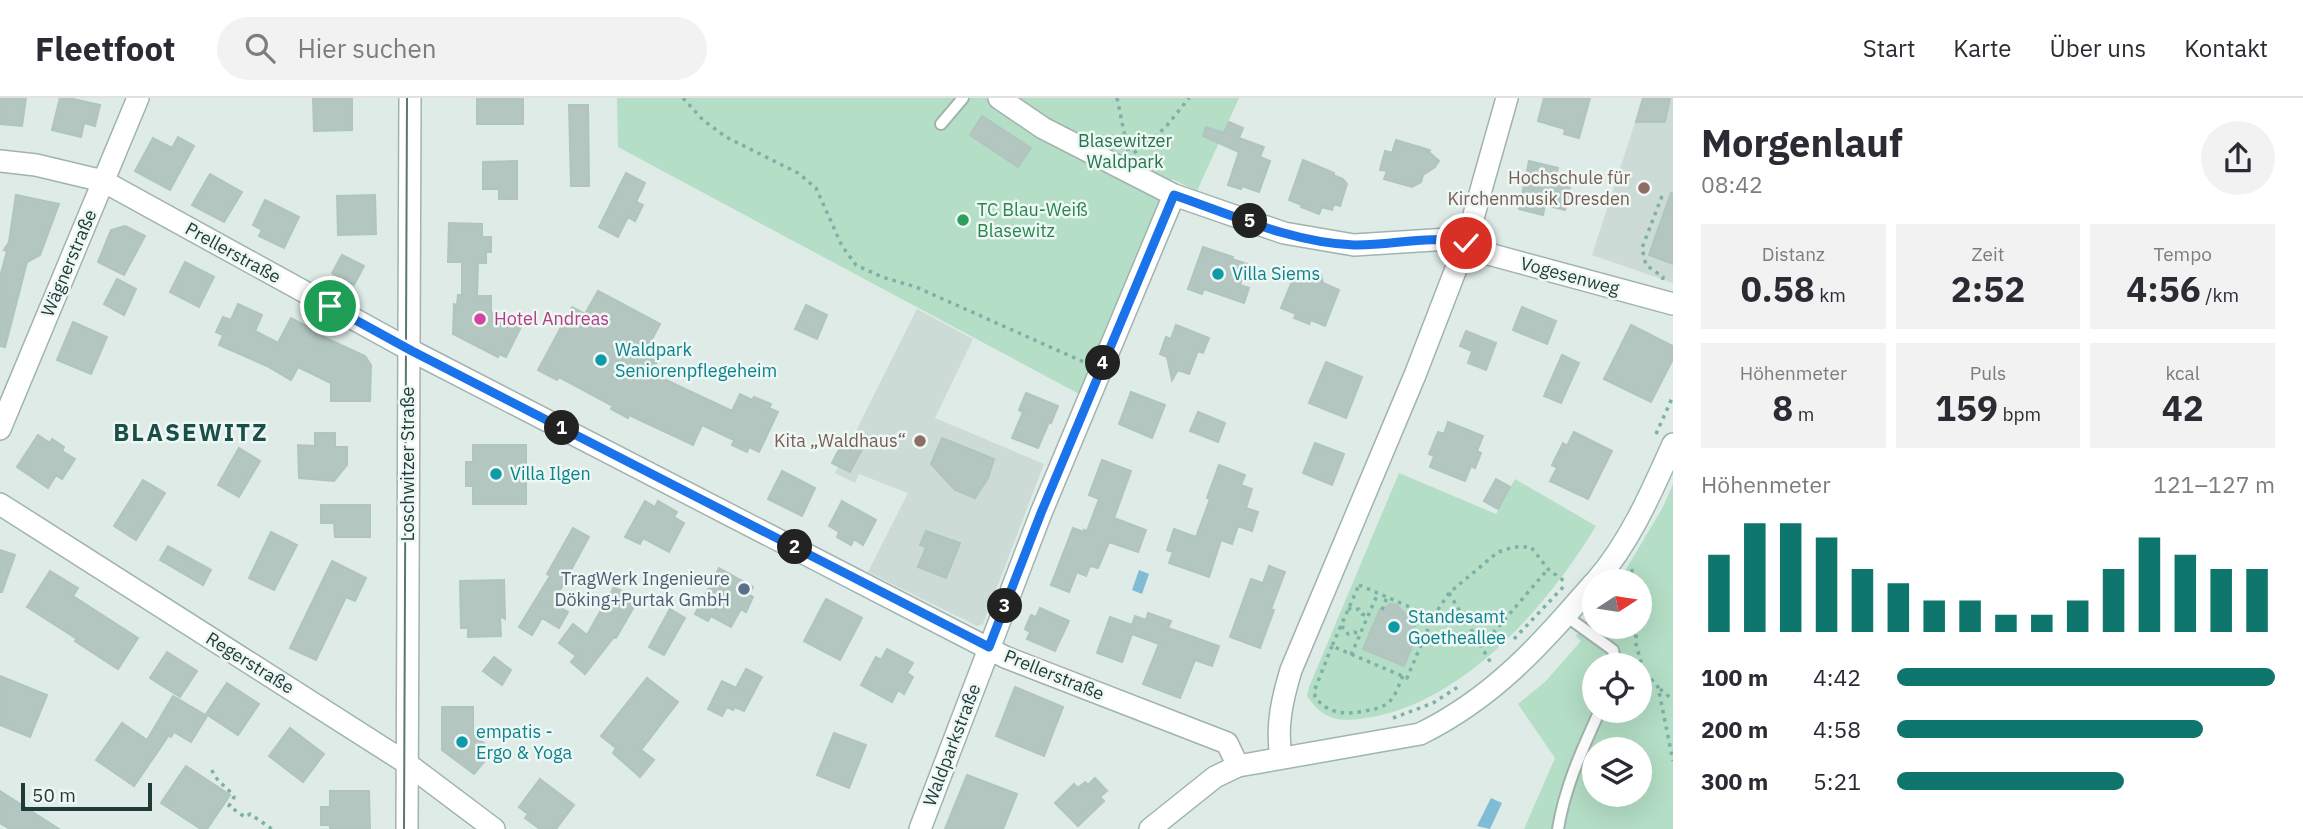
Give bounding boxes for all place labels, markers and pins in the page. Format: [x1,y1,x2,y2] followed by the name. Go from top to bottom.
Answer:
[1447,166,1630,210] place label: Hochschule für Kirchenmusik Dresden
[1636,180,1652,196] marker: Hochschule für Kirchenmusik Dresden
[977,198,1088,242] place label: TC Blau-Weiß Blasewitz
[1232,204,1268,238] pin: 5
[955,212,971,228] marker: TC Blau-Weiß Blasewitz
[1436,213,1496,273] pin
[1232,262,1320,285] place label: Villa Siems
[1210,266,1226,282] marker: Villa Siems
[300,276,360,336] pin
[494,307,609,330] place label: Hotel Andreas
[472,311,488,327] marker: Hotel Andreas
[615,338,777,382] place label: Waldpark Seniorenpflegeheim
[1086,345,1120,380] pin: 4
[593,352,609,368] marker: Waldpark Seniorenpflegeheim
[544,410,580,446] pin: 1
[774,429,906,452] place label: Kita „Waldhaus“
[912,433,928,449] marker: Kita „Waldhaus“
[510,462,591,485] place label: Villa Ilgen
[488,466,504,482] marker: Villa Ilgen
[778,530,812,564] pin: 2
[554,567,730,611] place label: TragWerk Ingenieure Döking+Purtak GmbH
[736,581,752,597] marker: TragWerk Ingenieure Döking+Purtak GmbH
[988,588,1023,624] pin: 3
[1408,605,1506,649] place label: Standesamt Goetheallee
[1386,619,1402,635] marker: Standesamt Goetheallee
[476,720,572,764] place label: empatis - Ergo & Yoga
[454,734,470,750] marker: empatis - Ergo & Yoga

